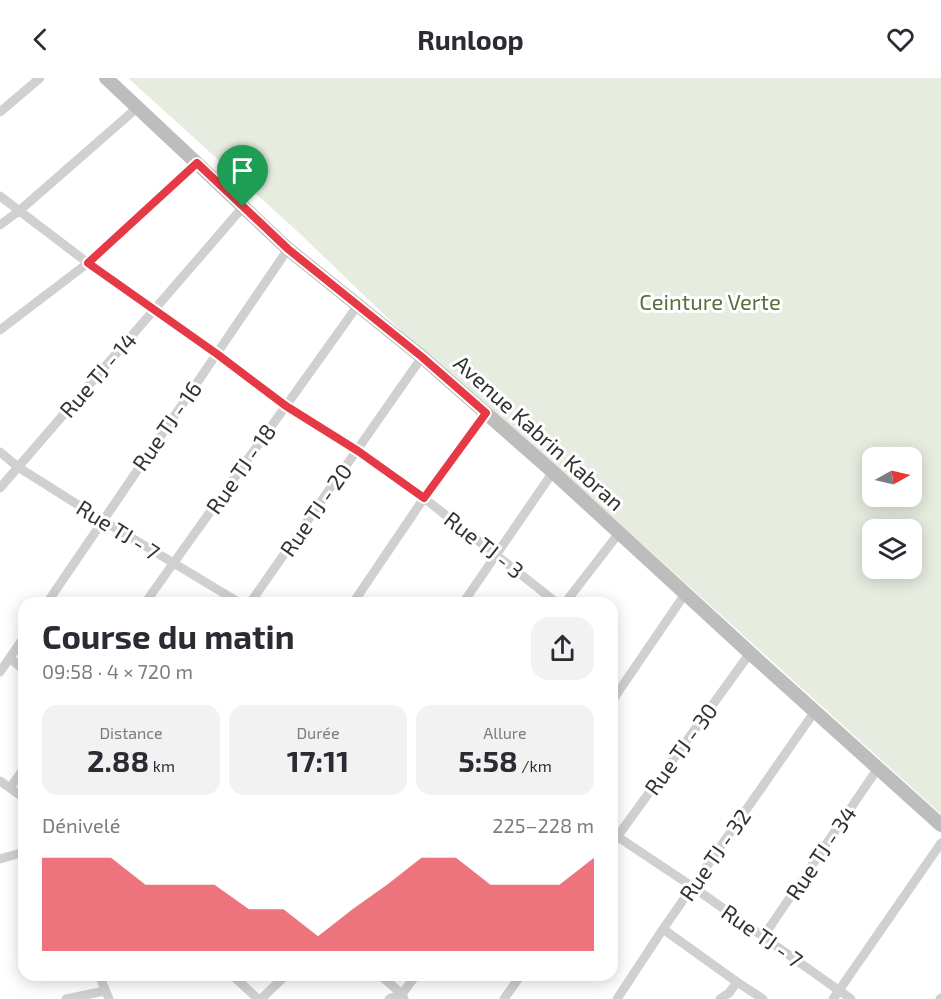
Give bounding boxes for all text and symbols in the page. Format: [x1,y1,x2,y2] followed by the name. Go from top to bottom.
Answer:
[24,23,57,56] icon: back
[417,23,524,55] text: Runloop
[884,23,917,56] icon: heart
[217,145,268,207] pin
[226,154,259,187] icon: arrive
[639,288,781,314] park label: Ceinture Verte
[53,327,141,422] street label: Rue TJ - 14
[449,349,630,515] street label: Avenue Kabrin Kabran
[126,376,206,475] street label: Rue TJ - 16
[200,419,281,518] street label: Rue TJ - 18
[862,447,922,507] north arrow
[862,447,922,579] map controls
[274,458,357,561] street label: Rue TJ - 20
[72,494,165,565] street label: Rue TJ - 7
[440,505,530,583] street label: Rue TJ - 3
[862,519,922,579] button: layers
[42,616,295,656] text: Course du matin
[531,617,594,680] button: share
[42,659,193,683] text: 09:58 · 4 × 720 m
[638,698,722,799] street label: Rue TJ - 30
[99,723,163,742] text: Distance
[296,723,340,742] text: Durée
[483,723,527,742] text: Allure
[87,742,149,778] text: 2.88
[287,742,349,778] text: 17:11
[458,742,518,778] text: 5:58
[149,756,175,775] text: km
[518,756,552,775] text: /km
[779,801,861,904] street label: Rue TJ - 34
[673,804,755,905] street label: Rue TJ - 32
[42,813,121,837] text: Dénivelé
[492,813,594,837] text: 225–228 m
[717,898,808,972] street label: Rue TJ - 7

